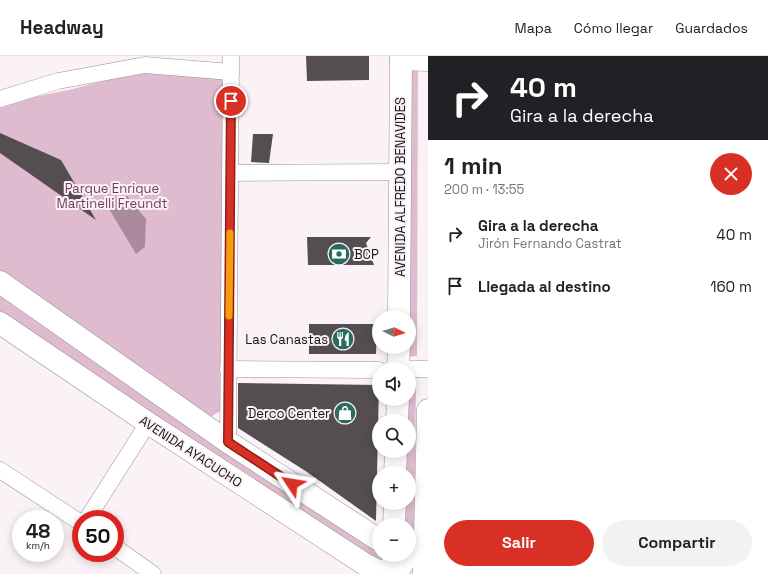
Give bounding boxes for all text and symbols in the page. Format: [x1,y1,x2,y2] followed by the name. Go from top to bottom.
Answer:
[20,15,104,40] text: Headway
[515,19,552,37] text: Mapa
[574,19,653,37] text: Cómo llegar
[675,19,748,37] text: Guardados
[510,69,577,105] text: 40 m
[444,72,496,124] icon: right
[214,84,248,118] pin
[220,90,242,112] icon: arrive
[392,97,409,277] street label: AVENIDA ALFREDO BENAVIDES
[510,104,654,127] text: Gira a la derecha
[444,150,503,181] text: 1 min
[710,153,752,195] button: close
[56,180,168,212] park label: Parque Enrique Martinelli Freundt
[444,181,524,198] text: 200 m · 13:55
[478,216,598,235] text: Gira a la derecha
[444,223,466,245] icon: right
[716,225,752,244] text: 40 m
[478,235,622,252] text: Jirón Fernando Castrat
[326,241,352,267] bank icon: BCP
[354,246,379,263] place label: BCP
[444,275,466,297] icon: arrive
[478,277,611,296] text: Llegada al destino
[710,277,752,296] text: 160 m
[372,310,416,354] north arrow
[372,310,416,562] map controls
[330,326,356,352] restaurant icon: Las Canastas
[245,331,328,348] place label: Las Canastas
[372,362,416,406] button: sound
[332,400,358,426] shop icon: Derco Center
[248,405,330,422] place label: Derco Center
[136,412,245,491] street label: AVENIDA AYACUCHO
[372,414,416,458] button: search
[271,463,313,505] position arrow
[372,466,416,510] button: +
[72,510,124,562] speed limit sign: 50
[26,518,50,544] text: 48
[372,518,416,562] button: −
[444,520,594,566] button: Salir
[602,520,752,566] button: Compartir
[26,539,50,552] text: km/h

